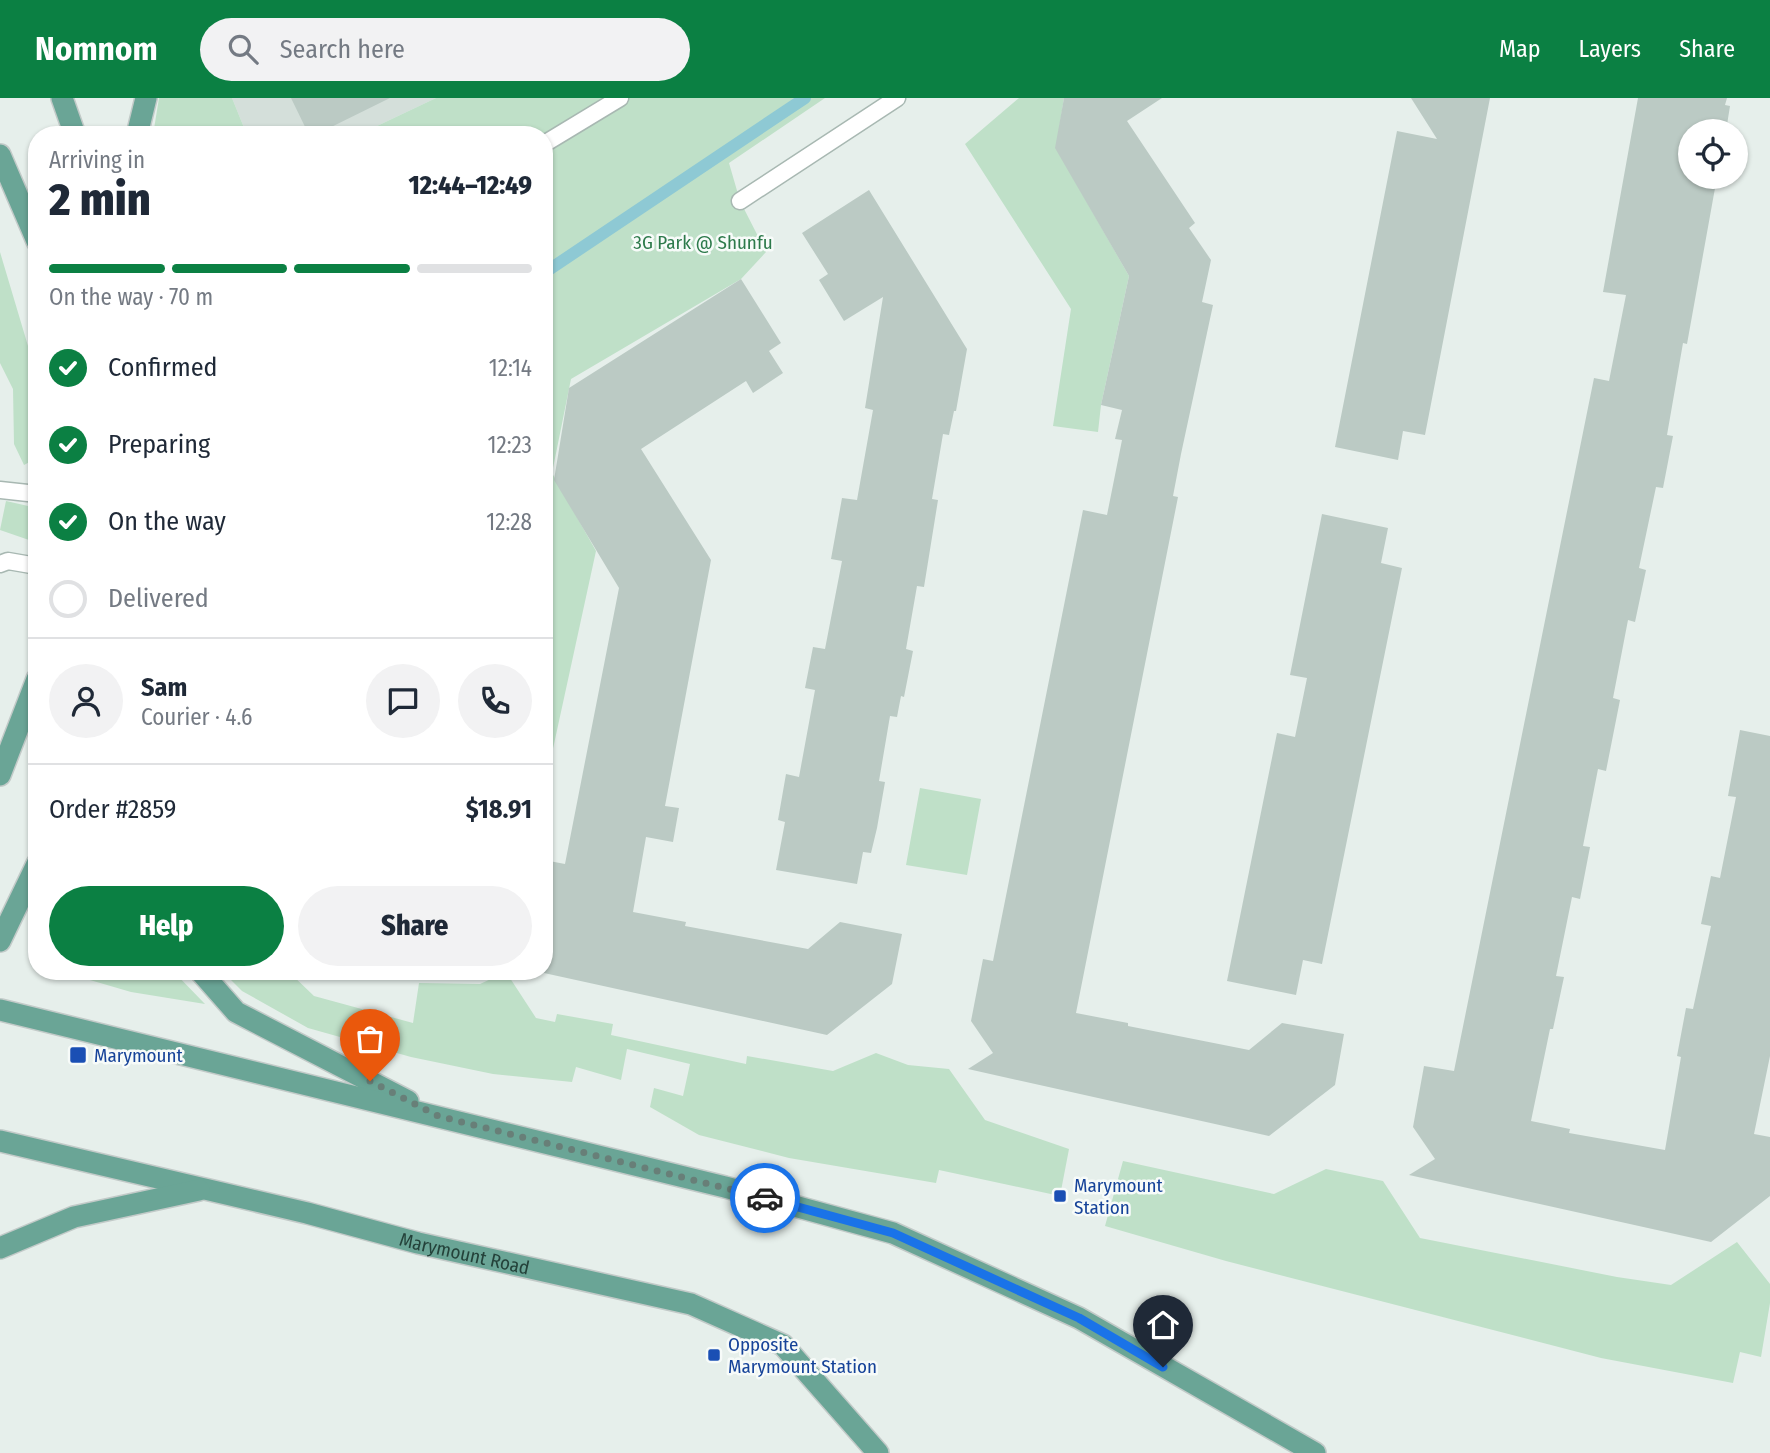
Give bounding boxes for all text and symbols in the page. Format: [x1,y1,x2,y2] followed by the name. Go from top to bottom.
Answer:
[200,18,690,81] search box
[35,29,158,69] text: Nomnom
[224,30,262,68] icon: search
[280,34,405,65] text: Search here
[1499,35,1541,63] text: Map
[1579,35,1641,63] text: Layers
[1679,35,1735,63] text: Share
[1678,119,1748,189] map controls
[1678,119,1748,189] button: locate
[49,146,145,174] text: Arriving in
[409,170,532,201] text: 12:44–12:49
[49,172,151,227] text: 2 min
[633,231,773,254] park label: 3G Park @ Shunfu
[49,283,213,311] text: On the way · 70 m
[49,349,87,387] icon: check
[108,352,218,383] text: Confirmed
[489,354,532,382] text: 12:14
[49,426,87,464] icon: check
[108,429,210,460] text: Preparing
[488,431,532,459] text: 12:23
[49,503,87,541] icon: check
[108,506,226,537] text: On the way
[486,508,532,536] text: 12:28
[108,583,209,614] text: Delivered
[49,664,123,738] button: person
[366,664,440,738] button: chat
[458,664,532,738] button: phone
[141,672,187,703] text: Sam
[141,703,252,731] text: Courier · 4.6
[49,794,176,825] text: Order #2859
[466,794,532,825] text: $18.91
[49,886,284,966] button: Help
[298,886,532,966] button: Share
[340,1009,400,1081] pin
[351,1020,389,1058] icon: bag
[94,1044,183,1067] place label: Marymount
[68,1045,88,1065] marker: Marymount
[730,1163,800,1233] courier
[1074,1174,1163,1219] place label: Marymount Station
[746,1179,784,1217] icon: car
[1052,1188,1068,1204] marker: Marymount Station
[397,1227,532,1279] street label: Marymount Road
[1133,1295,1193,1367] pin
[1144,1306,1182,1344] icon: home
[728,1333,877,1378] place label: Opposite Marymount Station
[706,1347,722,1363] marker: Opposite Marymount Station

